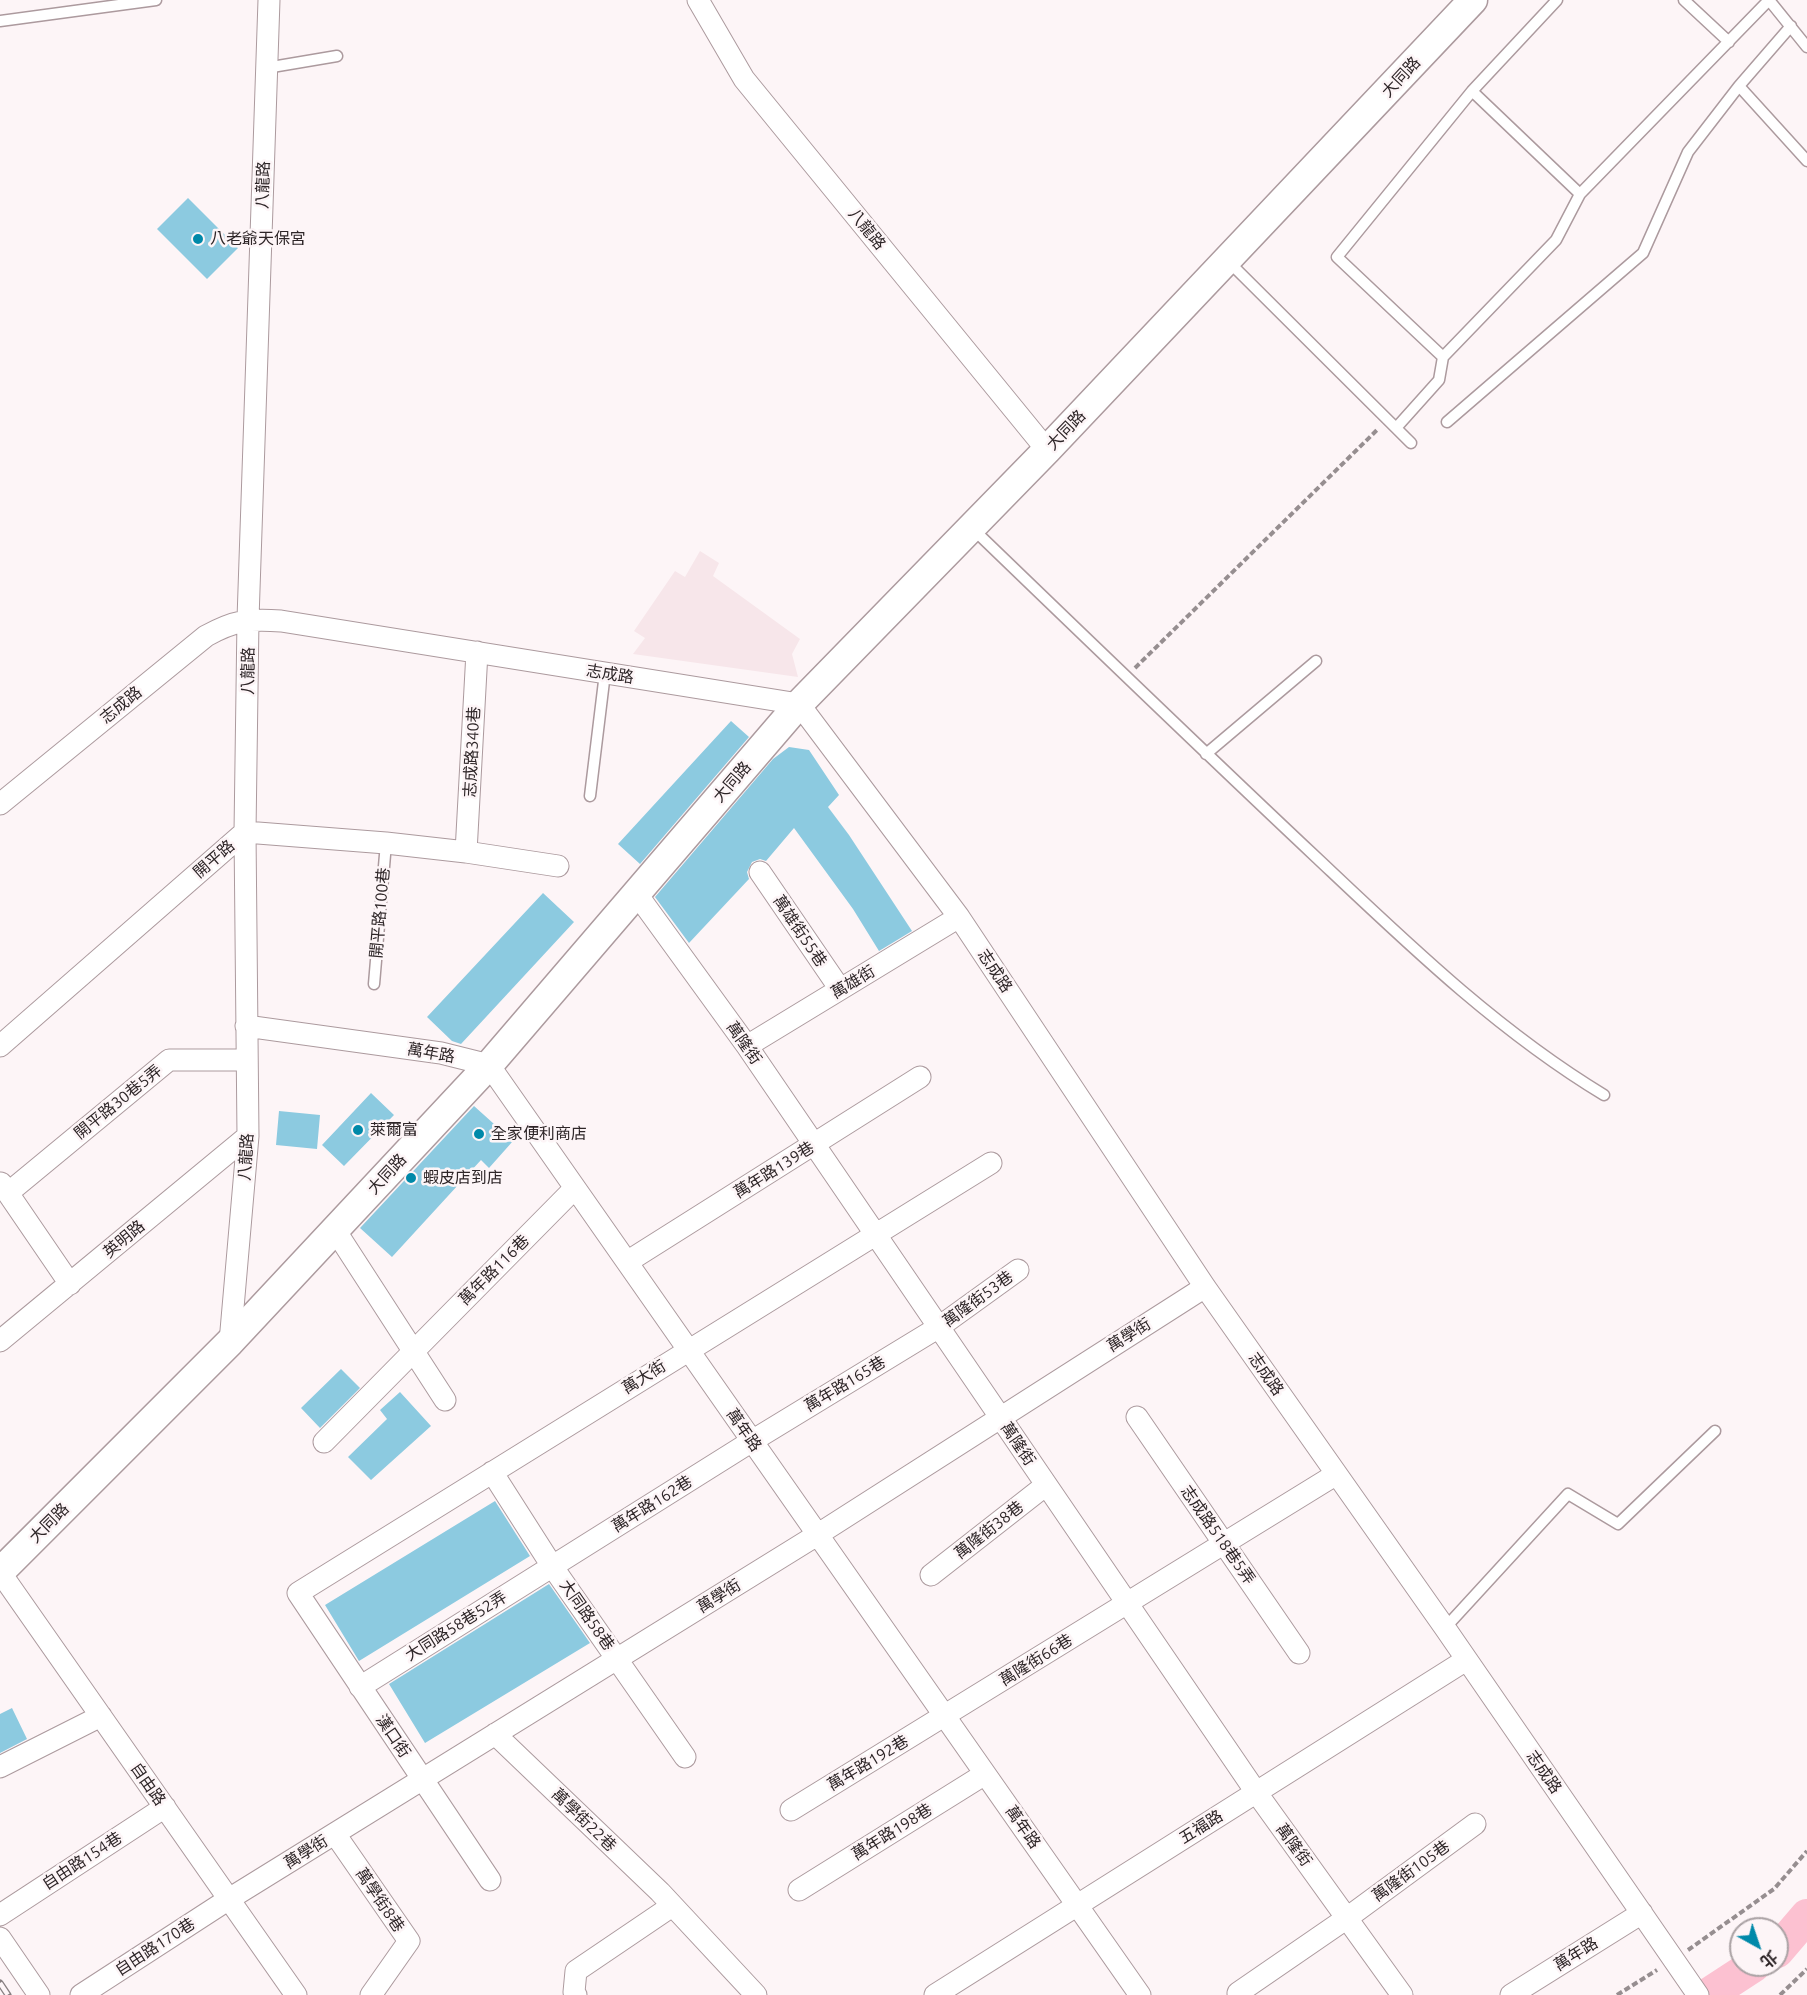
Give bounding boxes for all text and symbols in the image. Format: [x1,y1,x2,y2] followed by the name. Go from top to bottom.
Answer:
[1378,53,1424,101] street label: 大同路
[253,161,273,209] street label: 八龍路
[844,204,890,254] street label: 八龍路
[210,229,306,249] place label: 八老爺天保宮
[191,232,205,246] marker: 八老爺天保宮
[1042,406,1090,454] street label: 大同路
[238,647,258,695] street label: 八龍路
[585,661,635,687] street label: 志成路
[96,682,146,728] street label: 志成路
[460,706,484,798] street label: 志成路340巷
[709,758,755,806] street label: 大同路
[190,836,238,882] street label: 開平路
[366,867,394,959] street label: 開平路100巷
[769,892,831,970] street label: 萬雄街55巷
[974,946,1016,996] street label: 志成路
[827,961,879,1003] street label: 萬雄街
[722,1018,766,1068] street label: 萬隆街
[406,1039,456,1067] street label: 萬年路
[70,1061,166,1143] street label: 開平路30巷5弄
[370,1120,418,1140] place label: 萊爾富
[351,1123,365,1137] marker: 萊爾富
[491,1124,587,1144] place label: 全家便利商店
[472,1127,486,1141] marker: 全家便利商店
[235,1132,257,1182] street label: 八龍路
[730,1138,818,1202] street label: 萬年路139巷
[364,1150,410,1198] street label: 大同路
[423,1168,503,1188] place label: 蝦皮店到店
[404,1171,418,1185] marker: 蝦皮店到店
[99,1216,149,1262] street label: 英明路
[455,1231,533,1309] street label: 萬年路116巷
[939,1267,1017,1331] street label: 萬隆街53巷
[1104,1314,1154,1356] street label: 萬學街
[1244,1349,1288,1399] street label: 志成路
[801,1352,889,1416] street label: 萬年路165巷
[619,1356,669,1398] street label: 萬大街
[722,1405,766,1455] street label: 萬年路
[997,1419,1039,1469] street label: 萬隆街
[608,1472,696,1536] street label: 萬年路162巷
[1177,1482,1259,1588] street label: 志成路518巷5弄
[951,1497,1027,1563] street label: 萬隆街38巷
[25,1499,73,1547] street label: 大同路
[694,1575,744,1617] street label: 萬學街
[556,1576,618,1654] street label: 大同路58巷
[402,1587,510,1665] street label: 大同路58巷52弄
[996,1630,1076,1690] street label: 萬隆街66巷
[372,1711,414,1761] street label: 漢口街
[824,1731,912,1795] street label: 萬年路192巷
[1522,1747,1566,1797] street label: 志成路
[126,1759,170,1809] street label: 自由路
[548,1785,620,1855] street label: 萬學街22巷
[848,1800,936,1864] street label: 萬年路198巷
[1001,1802,1045,1852] street label: 萬年路
[1176,1806,1226,1848] street label: 五福路
[1272,1820,1316,1870] street label: 萬隆街
[39,1828,125,1894] street label: 自由路154巷
[281,1831,331,1873] street label: 萬學街
[1369,1836,1453,1906] street label: 萬隆街105巷
[352,1864,408,1936] street label: 萬學街8巷
[112,1914,198,1980] street label: 自由路170巷
[1729,1917,1789,1977] north arrow
[1551,1933,1601,1975] street label: 萬年路
[1757,1947,1781,1971] text: 北

